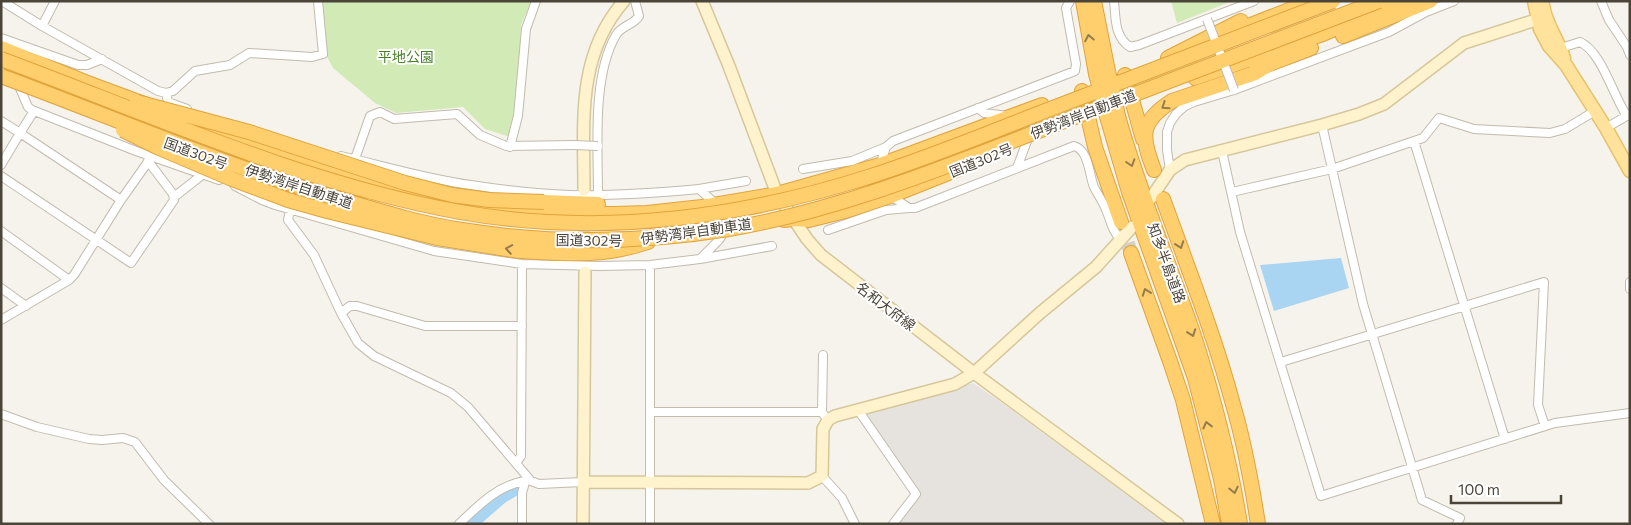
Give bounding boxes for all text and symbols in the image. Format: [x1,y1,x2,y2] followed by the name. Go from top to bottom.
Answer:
[1085,33,1095,42] one-way arrow
[378,48,434,65] park label: 平地公園
[1028,86,1138,142] street label: 伊勢湾岸自動車道
[1161,100,1171,109] one-way arrow
[162,134,230,172] street label: 国道302号
[947,140,1015,180] street label: 国道302号
[1126,159,1136,167] one-way arrow
[243,161,355,211] street label: 伊勢湾岸自動車道
[639,215,753,247] street label: 伊勢湾岸自動車道
[1145,221,1189,305] street label: 知多半島道路
[555,231,623,249] street label: 国道302号
[1174,240,1184,248] one-way arrow
[504,244,513,255] one-way arrow
[853,278,919,334] street label: 名和大府線
[1142,289,1152,297] one-way arrow
[1186,328,1196,336] one-way arrow
[1202,420,1213,429] one-way arrow
[1451,472,1561,504] scale bar
[1458,480,1500,498] text: 100 m
[1228,485,1239,494] one-way arrow

